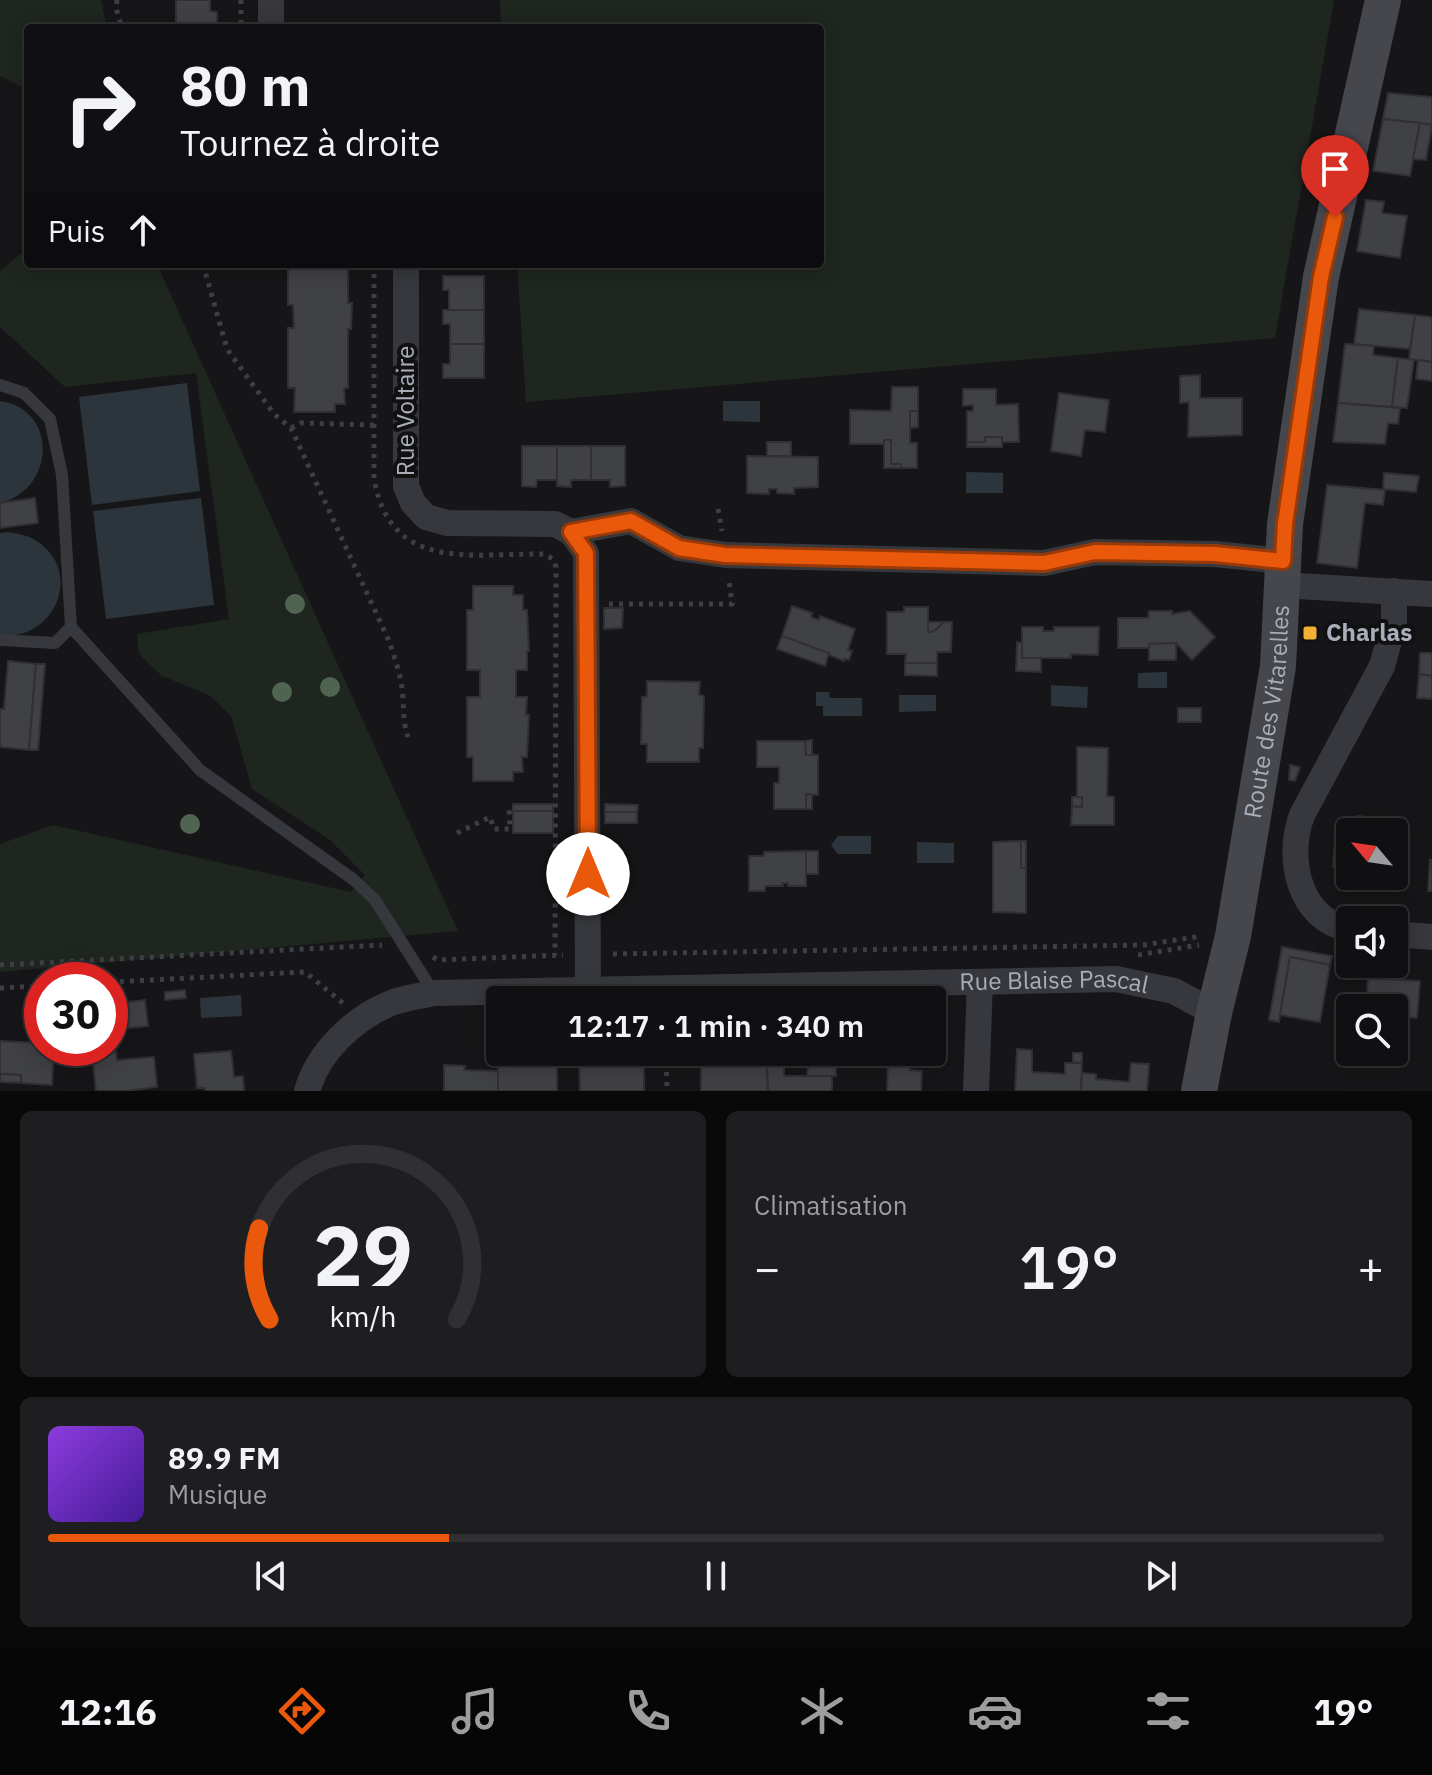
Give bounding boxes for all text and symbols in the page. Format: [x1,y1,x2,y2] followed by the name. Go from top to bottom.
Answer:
[180,49,310,121] text: 80 m
[48,56,152,160] icon: right
[180,119,440,166] text: Tournez à droite
[1301,135,1369,217] pin
[1313,147,1357,191] icon: arrive
[121,208,165,252] icon: ahead
[48,211,105,250] text: Puis
[389,346,421,476] street label: Rue Voltaire
[1236,604,1296,821] street label: Route des Vitarelles
[1326,616,1412,648] place label: Charlas
[1301,624,1319,642] marker: Charlas
[1336,818,1408,890] north arrow
[1336,818,1408,1066] map controls
[546,832,630,916] position arrow
[1336,906,1408,978] button: sound
[24,962,128,1066] speed limit sign: 30
[959,962,1152,1000] street label: Rue Blaise Pascal
[1336,994,1408,1066] button: search
[568,1006,864,1045] text: 12:17 · 1 min · 340 m
[754,1188,907,1222] text: Climatisation
[313,1201,413,1309] text: 29
[1019,1227,1119,1306] text: 19°
[754,1239,780,1296] text: −
[1358,1239,1384,1296] text: +
[329,1298,397,1335] text: km/h
[168,1438,281,1477] text: 89.9 FM
[168,1477,267,1511] text: Musique
[249,1554,293,1598] icon: previous
[694,1554,738,1598] icon: pause
[1139,1554,1183,1598] icon: next
[274,1683,330,1739] icon: directions
[447,1683,503,1739] icon: music
[620,1683,676,1739] icon: phone
[794,1683,850,1739] icon: climate
[967,1683,1023,1739] icon: car
[1140,1683,1196,1739] icon: filters
[59,1688,157,1735] text: 12:16
[1313,1688,1373,1735] text: 19°

